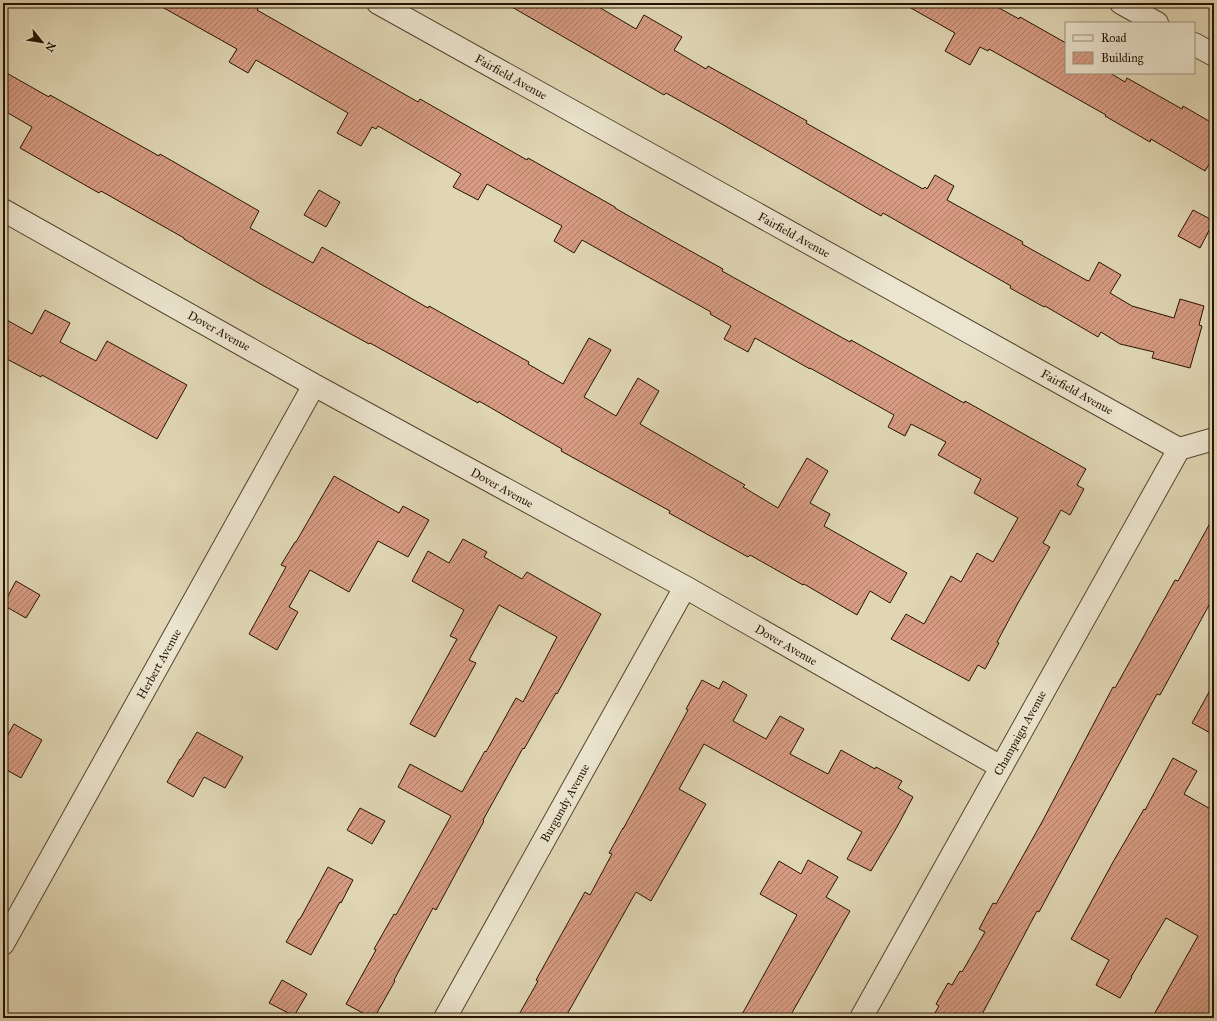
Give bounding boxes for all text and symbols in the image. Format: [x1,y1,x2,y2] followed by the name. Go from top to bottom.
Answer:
[22,22,62,62] north arrow
[1065,22,1195,74] legend
[1101,31,1127,45] text: Road
[42,39,58,55] text: N
[473,51,549,103] street label: Fairfield Avenue
[1101,51,1144,66] text: Building
[756,209,832,261] street label: Fairfield Avenue
[185,308,253,354] street label: Dover Avenue
[1039,366,1115,418] street label: Fairfield Avenue
[468,465,536,511] street label: Dover Avenue
[753,622,819,668] street label: Dover Avenue
[134,627,184,701] street label: Herbert Avenue
[991,688,1050,778] street label: Champaign Avenue
[538,761,593,845] street label: Burgundy Avenue

